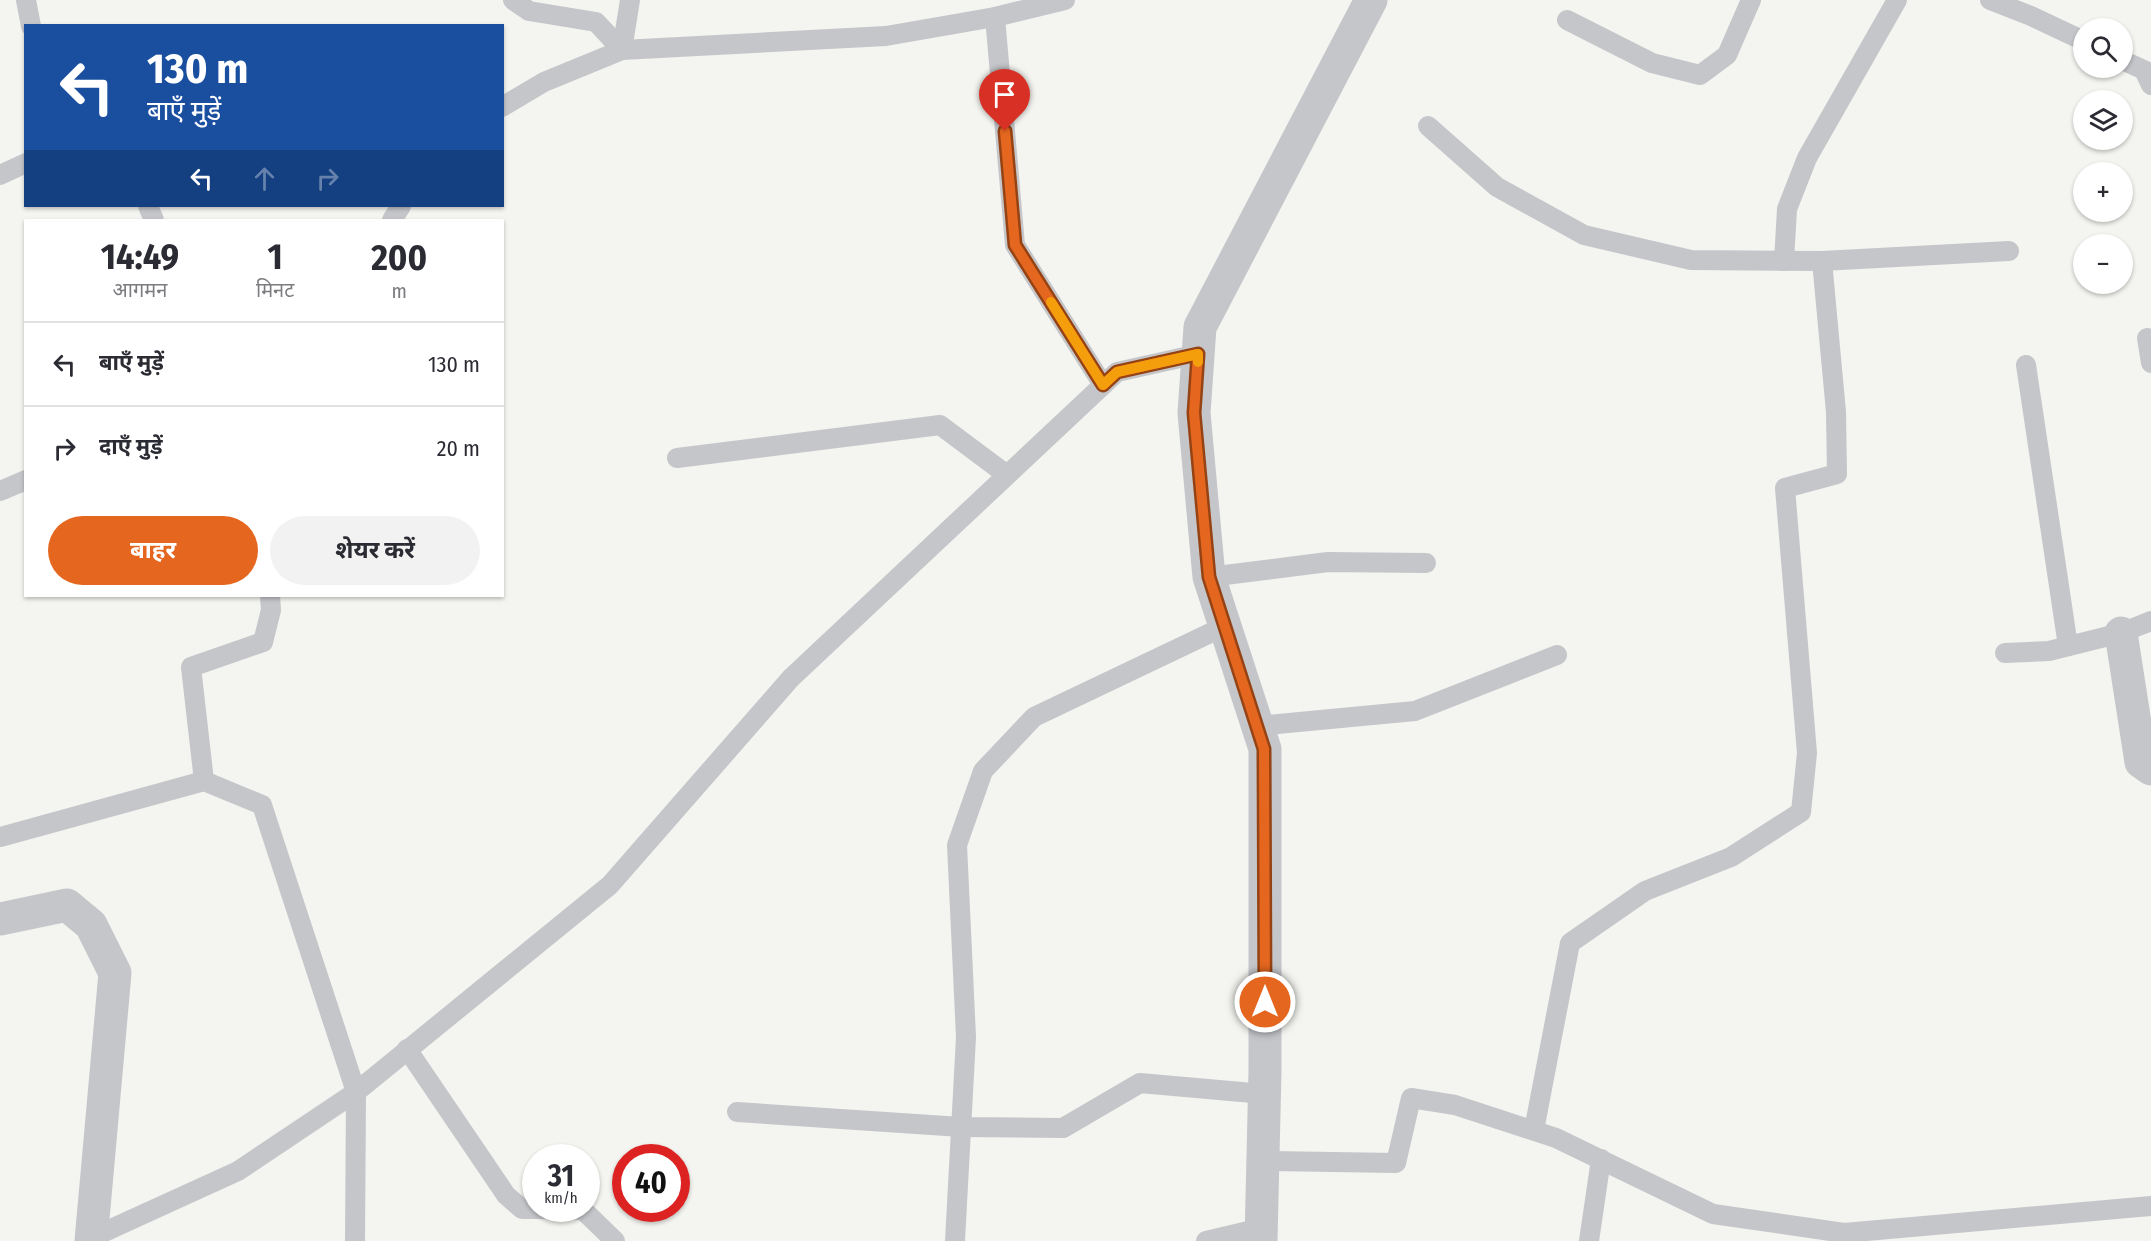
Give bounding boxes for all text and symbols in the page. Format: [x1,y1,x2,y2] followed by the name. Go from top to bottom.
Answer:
[2073,18,2133,294] map controls
[2073,18,2133,78] button: search
[147,44,248,94] text: 130 m
[48,48,126,126] icon: left
[979,69,1030,131] pin
[988,78,1021,111] icon: arrive
[2073,90,2133,150] button: layers
[147,95,221,127] text: बाएँ मुड़ें
[185,162,218,195] icon: left
[248,162,281,195] icon: ahead
[311,162,344,195] icon: right
[2073,162,2133,222] button: +
[2073,234,2133,294] button: −
[101,235,179,279] text: 14:49
[268,235,283,279] text: 1
[371,236,427,280] text: 200
[113,278,167,302] text: आगमन
[256,278,294,302] text: मिनट
[391,279,407,303] text: m
[48,348,81,381] icon: left
[99,349,164,376] text: बाएँ मुड़ें
[428,351,480,378] text: 130 m
[48,432,81,465] icon: right
[99,433,163,460] text: दाएँ मुड़ें
[437,435,480,462] text: 20 m
[48,516,258,585] button: बाहर
[270,516,480,585] button: शेयर करें
[1233,970,1297,1034] position arrow
[612,1144,690,1222] speed limit sign: 40
[548,1158,574,1194] text: 31
[544,1189,578,1207] text: km/h

